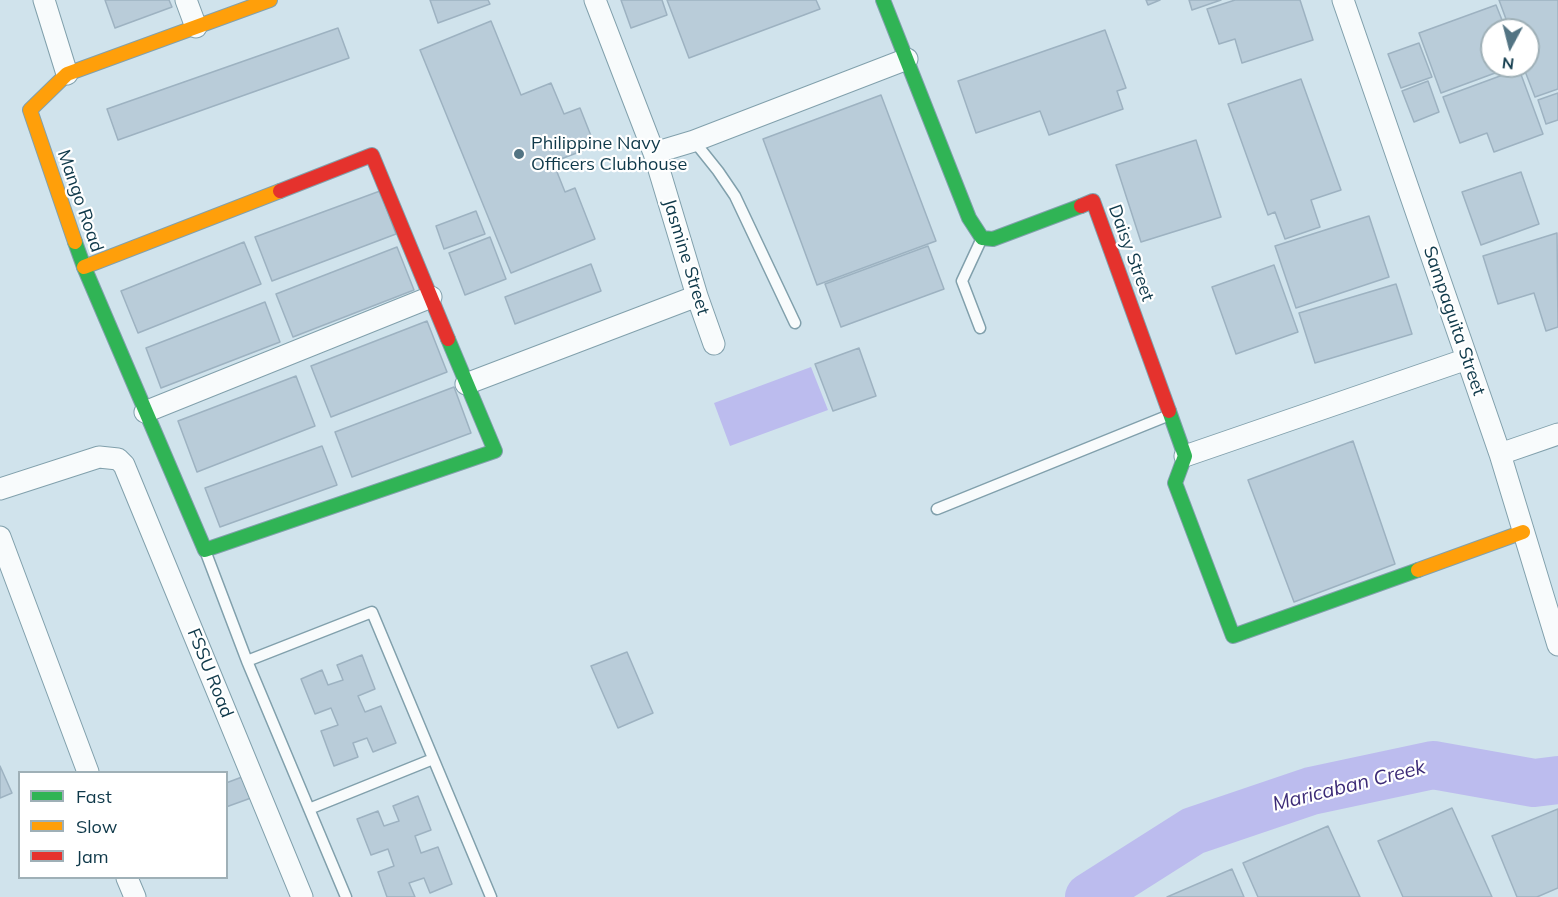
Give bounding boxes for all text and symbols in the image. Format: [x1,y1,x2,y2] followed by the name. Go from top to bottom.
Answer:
[1480,18,1540,78] north arrow
[1501,53,1515,75] text: N
[531,133,687,176] place label: Philippine Navy Officers Clubhouse
[52,147,108,255] street label: Mango Road
[512,147,526,161] marker: Philippine Navy Officers Clubhouse
[658,196,714,318] street label: Jasmine Street
[1104,202,1158,304] street label: Daisy Street
[1418,243,1490,399] street label: Sampaguita Street
[182,625,238,721] street label: FSSU Road
[1270,755,1428,817] water label: Maricaban Creek
[18,771,228,879] legend
[76,785,112,808] text: Fast
[76,815,117,838] text: Slow
[76,845,109,868] text: Jam

